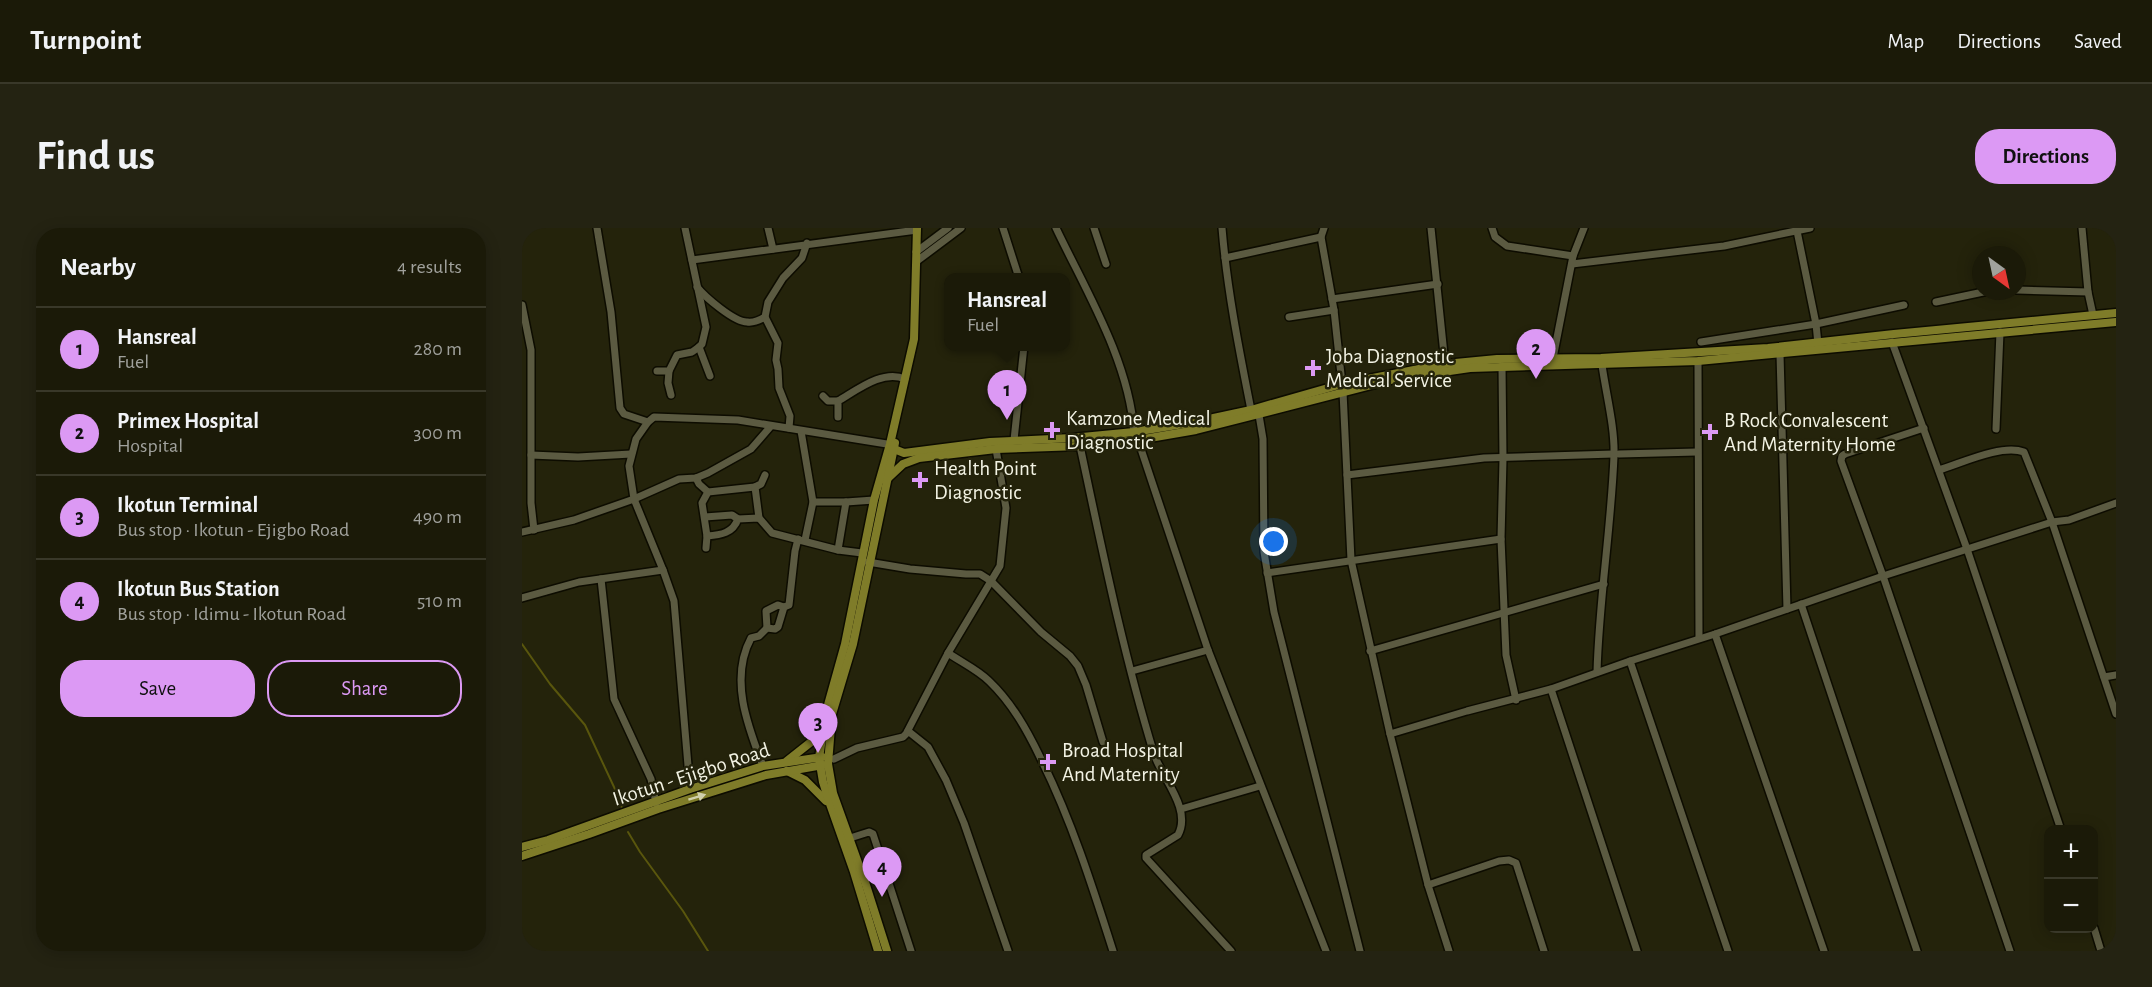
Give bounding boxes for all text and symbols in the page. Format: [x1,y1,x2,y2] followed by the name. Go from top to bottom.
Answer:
[30,27,141,55] text: Turnpoint
[1888,31,1924,52] text: Map
[1957,31,2041,52] text: Directions
[2074,31,2122,52] text: Saved
[1975,129,2116,184] button: Directions
[36,135,155,177] text: Find us
[1972,246,2026,300] north arrow
[60,254,136,280] text: Nearby
[397,257,462,277] text: 4 results
[944,273,1070,351] popup
[967,289,1047,311] text: Hansreal
[967,315,999,335] text: Fuel
[117,326,197,348] text: Hansreal
[1516,330,1556,379] pin: 2
[76,339,83,359] text: 1
[414,339,462,359] text: 280 m
[1326,346,1454,391] place label: Joba Diagnostic Medical Service
[117,352,149,372] text: Fuel
[1304,359,1322,377] marker: Joba Diagnostic Medical Service
[988,370,1026,420] pin: 1
[1066,408,1211,453] place label: Kamzone Medical Diagnostic
[117,410,259,432] text: Primex Hospital
[1724,410,1896,455] place label: B Rock Convalescent And Maternity Home
[1043,421,1061,439] marker: Kamzone Medical Diagnostic
[75,423,84,443] text: 2
[413,423,462,443] text: 300 m
[1701,423,1719,441] marker: B Rock Convalescent And Maternity Home
[117,436,183,456] text: Hospital
[934,458,1037,503] place label: Health Point Diagnostic
[911,471,929,489] marker: Health Point Diagnostic
[117,494,258,516] text: Ikotun Terminal
[75,507,84,527] text: 3
[413,507,462,527] text: 490 m
[117,520,349,540] text: Bus stop · Ikotun - Ejigbo Road
[1259,527,1288,556] your location
[117,578,280,600] text: Ikotun Bus Station
[74,591,85,611] text: 4
[417,591,462,611] text: 510 m
[117,604,346,624] text: Bus stop · Idimu - Ikotun Road
[60,660,255,717] button: Save
[267,660,462,717] button: Share
[798,704,838,753] pin: 3
[610,739,772,810] street label: Ikotun - Ejigbo Road
[1062,740,1184,785] place label: Broad Hospital And Maternity
[1039,753,1057,771] marker: Broad Hospital And Maternity
[688,792,706,801] one-way arrow
[2044,825,2098,933] map controls
[2044,825,2098,879] button: +
[862,848,902,897] pin: 4
[2044,879,2098,933] button: −

